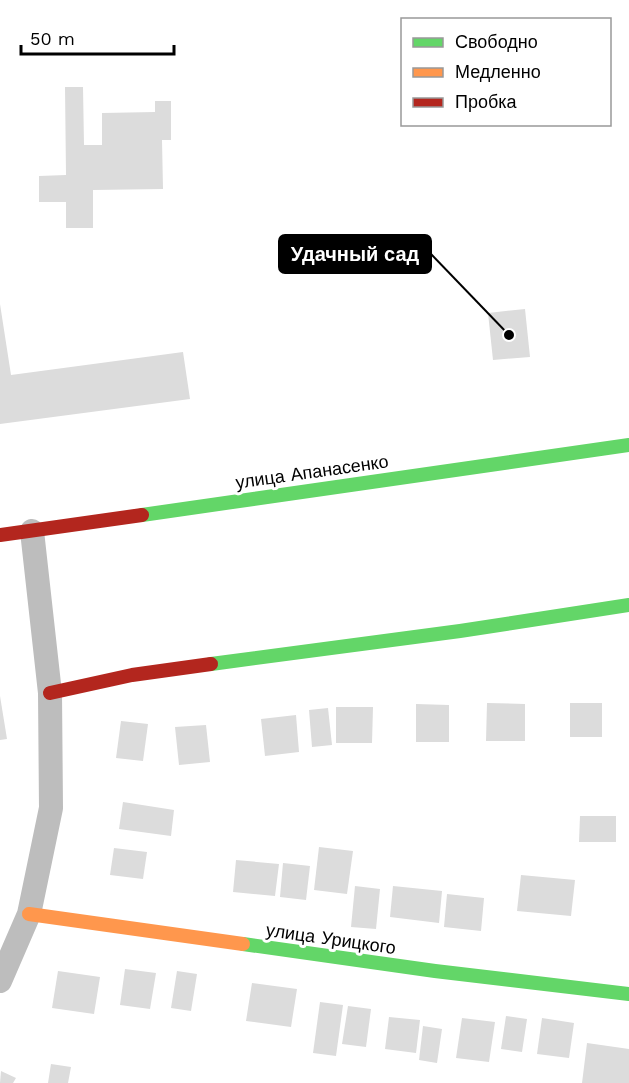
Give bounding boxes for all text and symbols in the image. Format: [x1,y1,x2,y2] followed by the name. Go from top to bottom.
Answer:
[21,18,174,56] scale bar
[401,18,611,126] legend
[30,28,75,49] text: 50 m
[455,31,538,52] text: Свободно
[455,61,541,82] text: Медленно
[455,91,518,112] text: Пробка
[279,235,431,273] callout: Удачный сад
[291,242,420,266] text: Удачный сад
[234,450,390,493] street label: улица Апанасенко
[265,919,397,958] street label: улица Урицкого

